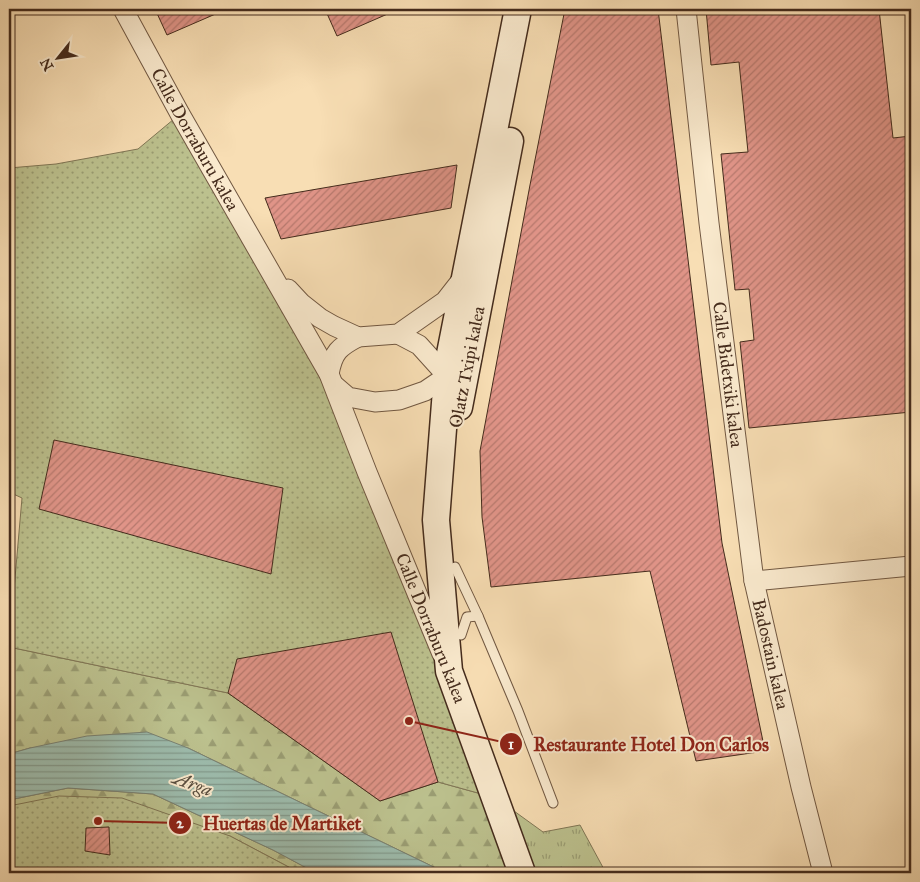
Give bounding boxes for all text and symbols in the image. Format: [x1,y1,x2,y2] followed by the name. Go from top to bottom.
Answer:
[32,32,82,82] north arrow
[37,55,58,74] text: N
[146,64,244,215] street label: Calle Dorraburu kalea
[708,300,748,449] street label: Calle Bidetxiki kalea
[444,304,490,430] street label: Olatz Txipi kalea
[391,550,471,707] street label: Calle Dorraburu kalea
[747,597,794,712] street label: Badostain kalea
[498,727,779,761] callout: Restaurante Hotel Don Carlos
[533,733,769,756] text: Restaurante Hotel Don Carlos
[508,735,514,753] text: 1
[168,765,216,801] water label: Arga
[168,806,371,840] callout: Huertas de Martiket
[203,812,362,835] text: Huertas de Martiket
[176,814,184,832] text: 2

